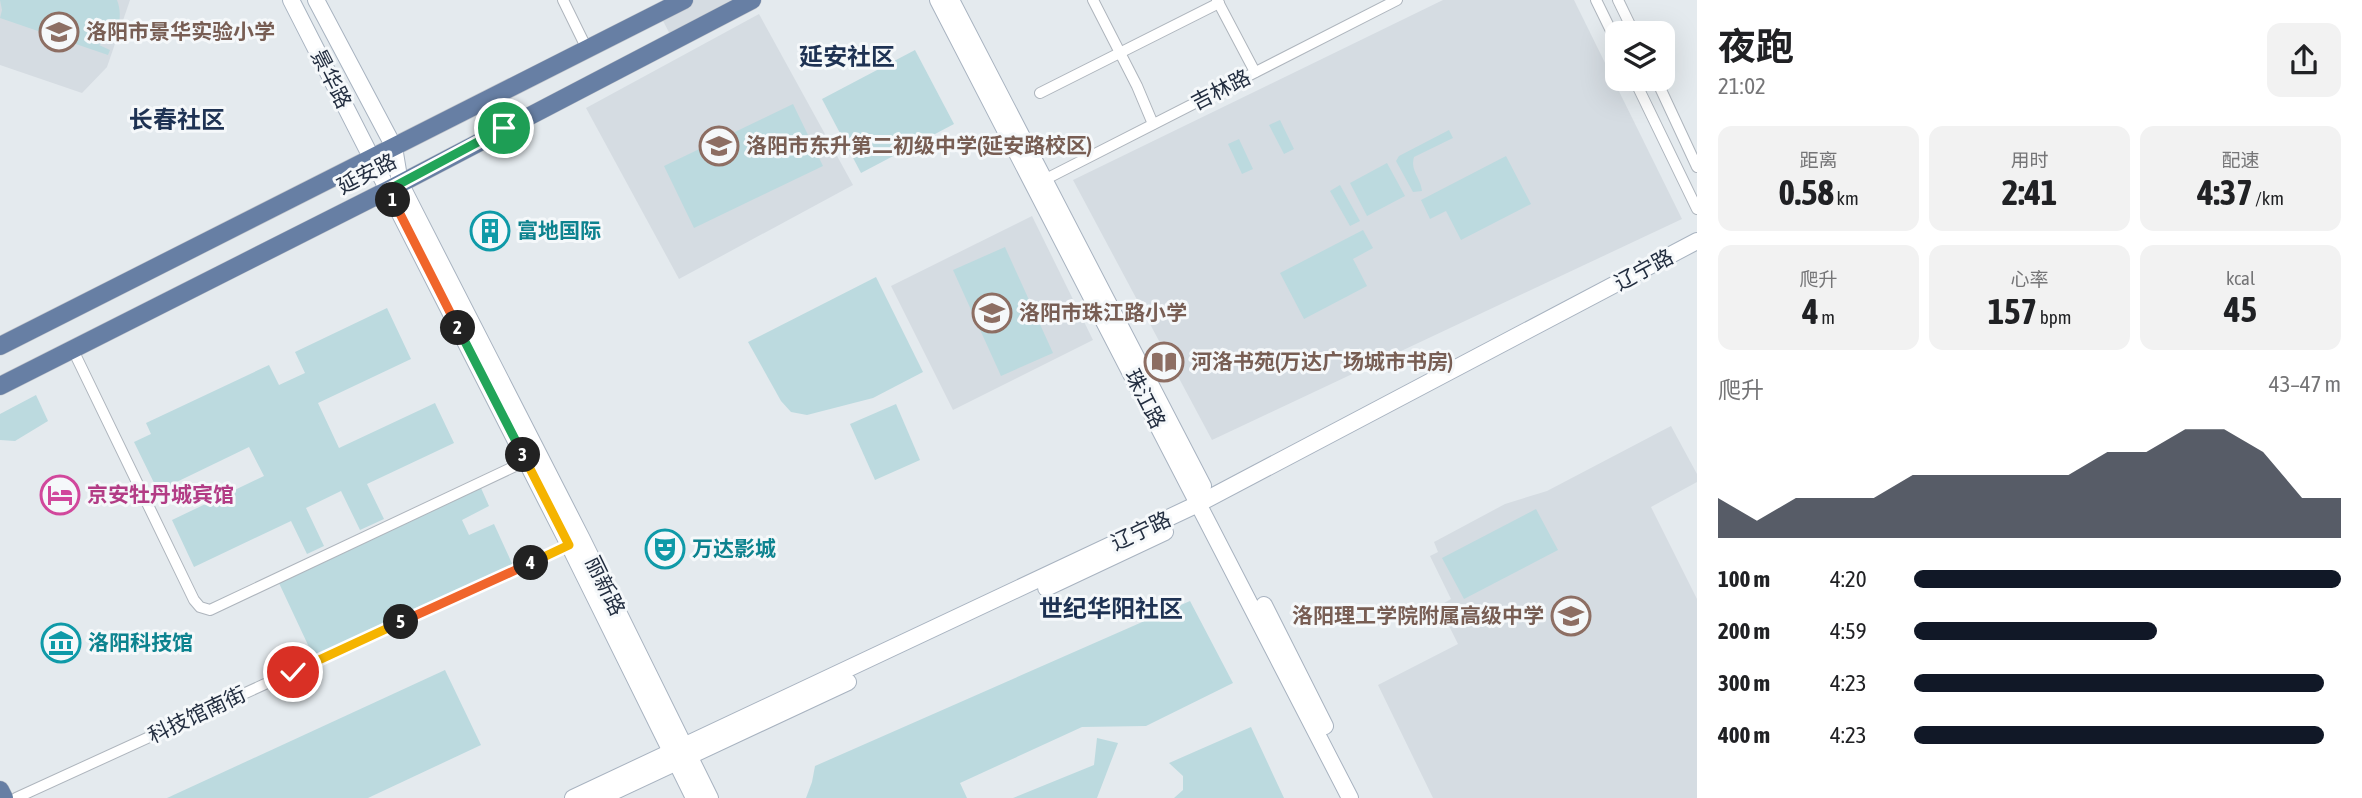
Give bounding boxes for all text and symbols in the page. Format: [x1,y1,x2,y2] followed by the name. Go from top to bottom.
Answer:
[38,11,80,53] school or university icon: 洛阳市景华实验小学
[86,19,275,43] place label: 洛阳市景华实验小学
[1605,21,1675,91] map controls
[1605,21,1675,91] button: layers
[2267,23,2341,97] button: share
[1718,25,1794,68] text: 夜跑
[799,43,895,70] district label: 延安社区
[307,45,357,112] street label: 景华路
[1187,64,1254,114] street label: 吉林路
[1718,73,1766,99] text: 21:02
[474,98,534,158] pin
[129,106,225,133] district label: 长春社区
[485,109,523,147] icon: arrive
[698,125,740,167] school or university icon: 洛阳市东升第二初级中学(延安路校区)
[746,133,1092,157] place label: 洛阳市东升第二初级中学(延安路校区)
[333,148,400,198] street label: 延安路
[1799,149,1838,171] text: 距离
[2010,149,2049,171] text: 用时
[2221,149,2260,171] text: 配速
[1778,172,1834,212] text: 0.58
[2002,172,2057,212] text: 2:41
[2197,172,2253,212] text: 4:37
[376,182,410,218] pin: 1
[1834,187,1859,209] text: km
[2253,187,2284,209] text: /km
[388,188,397,210] text: 1
[469,210,511,252] building icon: 富地国际
[517,218,601,242] place label: 富地国际
[1610,244,1677,295] street label: 辽宁路
[2226,267,2255,289] text: kcal
[1799,268,1838,290] text: 爬升
[2010,268,2049,290] text: 心率
[2224,289,2257,329] text: 45
[1802,291,1819,331] text: 4
[1988,291,2037,331] text: 157
[971,292,1013,334] school or university icon: 洛阳市珠江路小学
[1019,300,1187,324] place label: 洛阳市珠江路小学
[1819,306,1835,328] text: m
[2037,306,2071,328] text: bpm
[440,310,476,346] pin: 2
[453,316,462,338] text: 2
[1143,341,1185,383] library icon: 河洛书苑(万达广场城市书房)
[1191,349,1453,373] place label: 河洛书苑(万达广场城市书房)
[1121,365,1171,432] street label: 珠江路
[2269,371,2341,397] text: 43–47 m
[1718,377,1764,403] text: 爬升
[505,438,540,472] pin: 3
[518,443,527,465] text: 3
[39,474,81,516] hotel icon: 京安牡丹城宾馆
[87,482,234,506] place label: 京安牡丹城宾馆
[1107,506,1174,554] street label: 辽宁路
[644,528,686,570] theatre icon: 万达影城
[692,536,776,560] place label: 万达影城
[514,546,548,580] pin: 4
[526,551,535,573] text: 4
[581,552,630,619] street label: 丽新路
[1718,566,1770,592] text: 100 m
[1830,566,1867,592] text: 4:20
[1039,595,1183,622] district label: 世纪华阳社区
[1550,595,1592,637] school or university icon: 洛阳理工学院附属高级中学
[1292,603,1544,627] place label: 洛阳理工学院附属高级中学
[384,604,418,640] pin: 5
[396,610,405,632] text: 5
[1718,618,1770,644] text: 200 m
[1830,618,1867,644] text: 4:59
[40,622,82,664] museum icon: 洛阳科技馆
[88,630,193,654] place label: 洛阳科技馆
[263,642,323,702] pin
[274,653,312,691] icon: check
[1718,670,1770,696] text: 300 m
[1830,670,1867,696] text: 4:23
[144,681,249,747] street label: 科技馆南街
[1718,722,1770,748] text: 400 m
[1830,722,1867,748] text: 4:23

